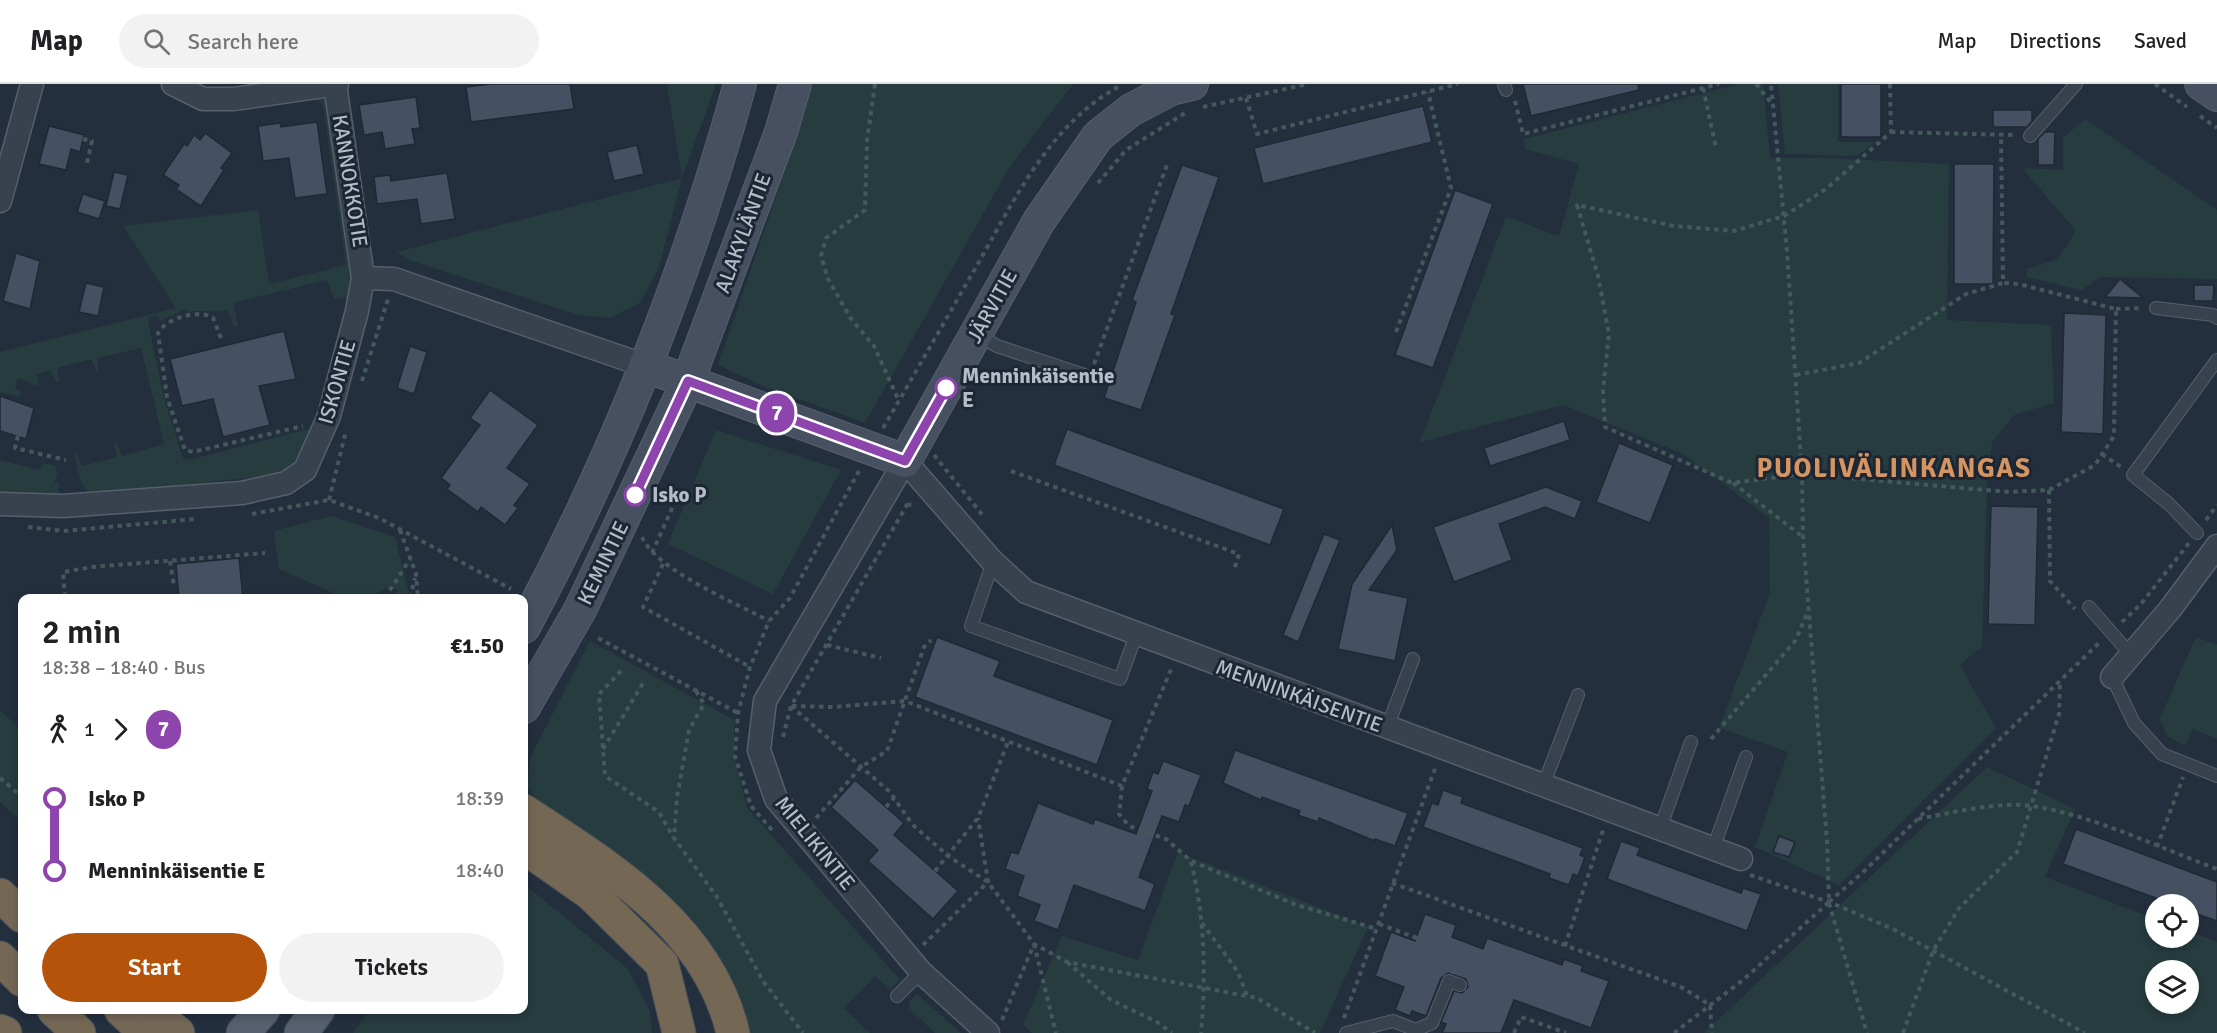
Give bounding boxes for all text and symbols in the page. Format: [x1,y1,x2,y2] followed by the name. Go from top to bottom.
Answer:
[119,14,539,68] search box
[30,24,83,58] text: Map
[140,25,173,58] icon: search
[188,28,299,55] text: Search here
[1938,28,1976,54] text: Map
[2009,28,2101,54] text: Directions
[2134,28,2187,54] text: Saved
[327,113,373,249] street label: KANNOKKOTIE
[709,169,777,297] street label: ALAKYLÄNTIE
[961,264,1023,348] street label: JÄRVITIE
[313,337,361,427] street label: ISKONTIE
[962,363,1115,413] place label: Menninkäisentie E
[935,377,957,399] marker: Menninkäisentie E
[758,394,796,432] line badge: 7
[771,400,783,426] text: 7
[1757,452,2031,485] district label: PUOLIVÄLINKANGAS
[652,482,707,508] place label: Isko P
[624,484,646,506] marker: Isko P
[572,517,634,609] street label: KEMINTIE
[42,612,121,653] text: 2 min
[450,632,504,659] text: €1.50
[1212,654,1386,738] street label: MENNINKÄISENTIE
[42,655,205,680] text: 18:38 – 18:40 · Bus
[42,713,75,746] icon: walk
[104,713,137,746] icon: forward
[158,716,169,742] text: 7
[84,717,95,742] text: 1
[88,785,145,812] text: Isko P
[455,786,504,811] text: 18:39
[769,791,861,895] street label: MIELIKINTIE
[88,857,265,884] text: Menninkäisentie E
[455,858,504,883] text: 18:40
[2145,894,2199,1014] map controls
[2145,894,2199,948] button: locate
[42,933,267,1002] button: Start
[279,933,504,1002] button: Tickets
[2145,960,2199,1014] button: layers

